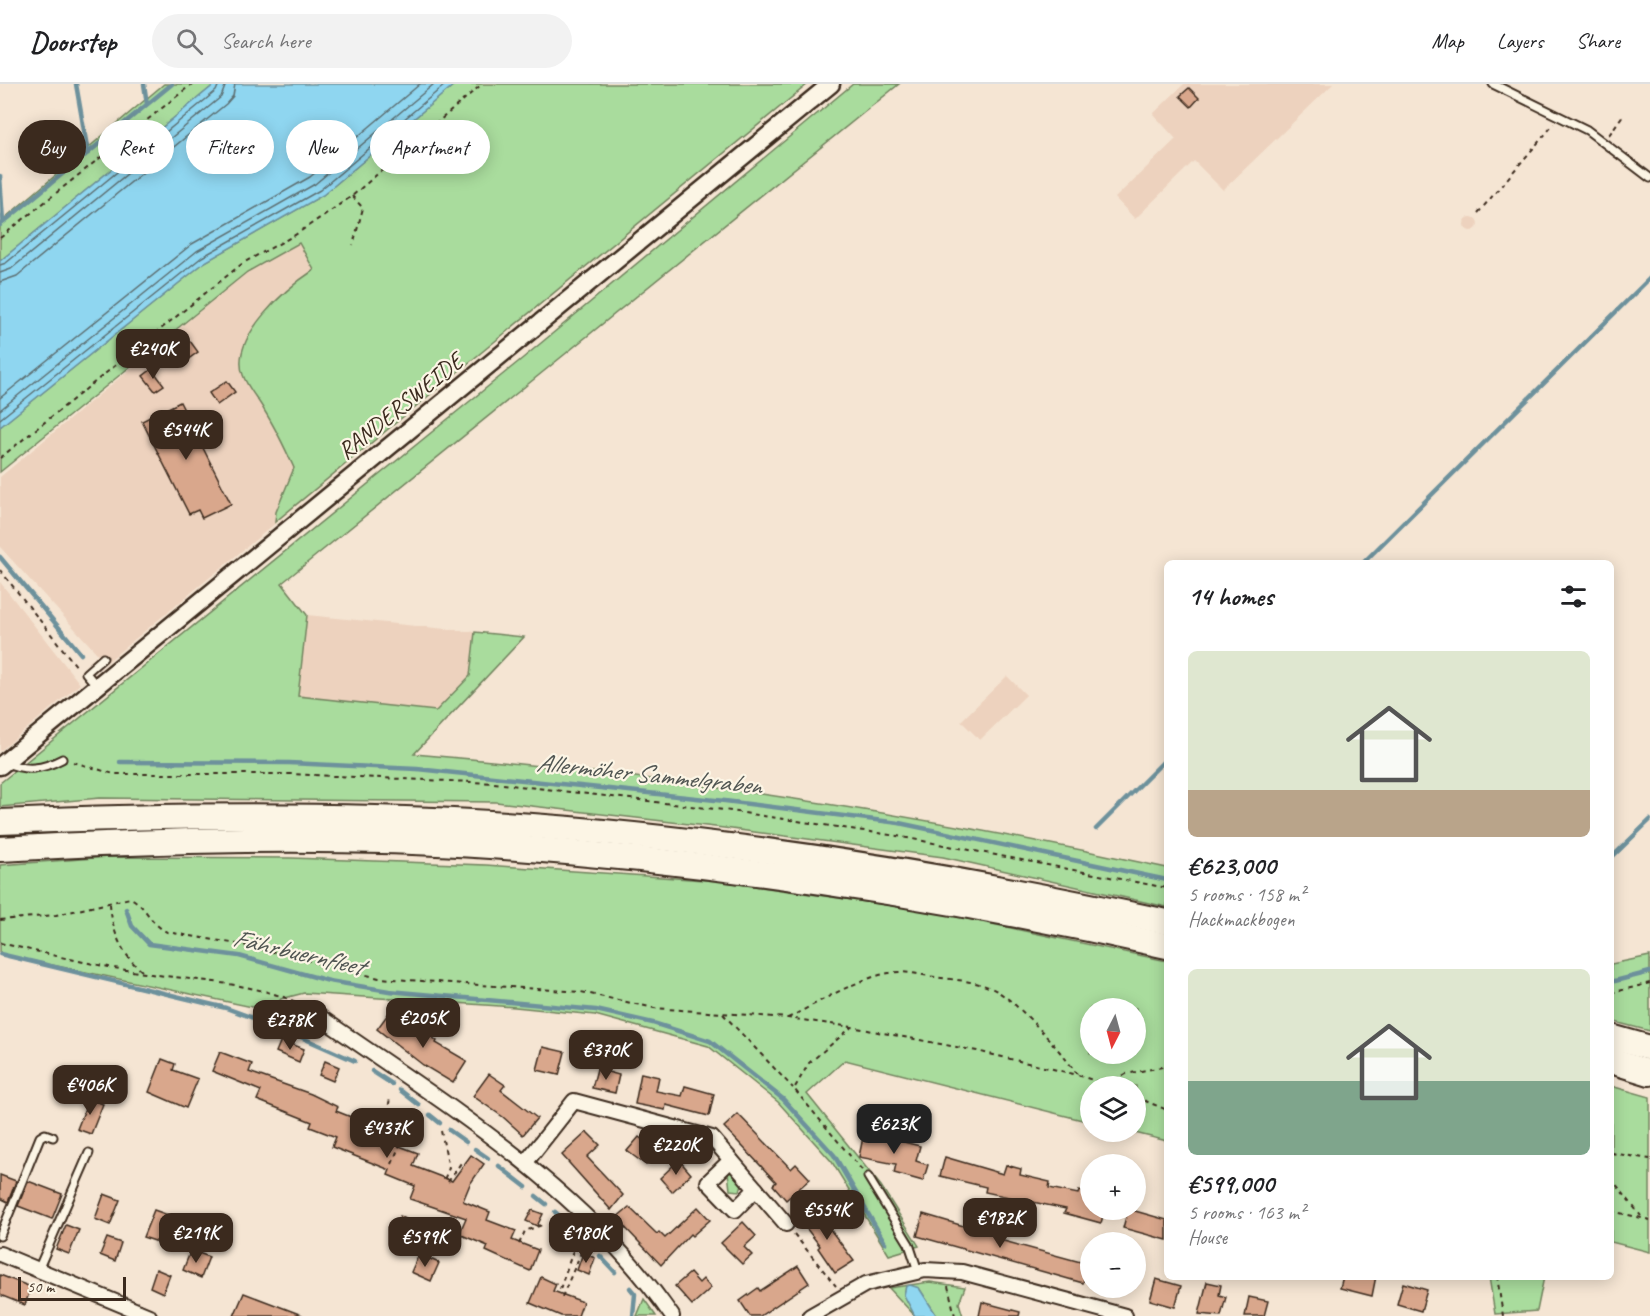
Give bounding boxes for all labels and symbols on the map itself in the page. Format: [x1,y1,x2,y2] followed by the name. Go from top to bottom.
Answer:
[111,329,195,380] pin: €240K
[331,345,471,466] street label: RANDERSWEIDE
[144,410,228,461] pin: €544K
[535,746,765,802] water label: Allermöher Sammelgraben
[230,921,372,984] water label: Fährbuernfleet
[381,998,465,1049] pin: €205K
[1080,998,1146,1064] north arrow
[248,1000,332,1051] pin: €278K
[564,1030,648,1081] pin: €370K
[48,1065,132,1116] pin: €406K
[852,1104,936,1155] pin: €623K
[345,1108,429,1159] pin: €437K
[634,1125,718,1176] pin: €220K
[785,1190,869,1241] pin: €554K
[958,1198,1042,1249] pin: €182K
[154,1213,238,1264] pin: €219K
[544,1213,628,1264] pin: €180K
[383,1217,467,1268] pin: €599K
[18,1274,126,1302] scale bar

